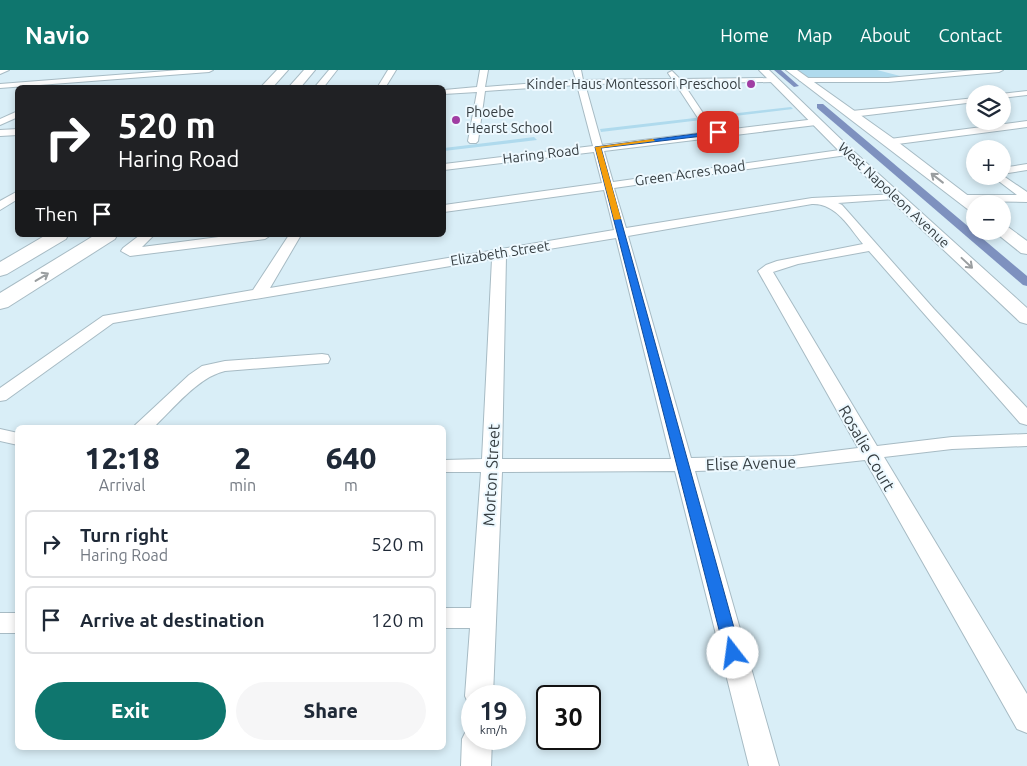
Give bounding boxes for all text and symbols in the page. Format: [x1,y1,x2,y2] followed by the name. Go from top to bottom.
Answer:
[25,22,90,49] text: Navio
[720,25,769,45] text: Home
[797,25,832,45] text: Map
[860,25,910,45] text: About
[938,25,1002,45] text: Contact
[526,76,741,92] place label: Kinder Haus Montessori Preschool
[745,78,757,90] marker: Kinder Haus Montessori Preschool
[966,85,1011,240] map controls
[966,85,1011,130] button: layers
[466,104,553,136] place label: Phoebe Hearst School
[35,105,100,170] icon: right
[118,105,216,145] text: 520 m
[697,111,739,153] pin
[450,114,462,126] marker: Phoebe Hearst School
[704,118,732,146] icon: arrive
[835,139,953,251] street label: West Napoleon Avenue
[966,140,1011,185] button: +
[502,141,580,167] street label: Haring Road
[118,146,239,171] text: Haring Road
[634,157,746,189] street label: Green Acres Road
[931,173,944,184] one-way arrow
[966,195,1011,240] button: −
[88,200,116,228] icon: arrive
[35,203,78,225] text: Then
[449,237,551,269] street label: Elizabeth Street
[960,257,973,269] one-way arrow
[34,272,48,282] one-way arrow
[835,402,899,495] street label: Rosalie Court
[479,423,503,527] street label: Morton Street
[85,441,160,475] text: 12:18
[234,441,251,475] text: 2
[326,441,376,475] text: 640
[706,452,796,474] street label: Elise Avenue
[99,476,145,494] text: Arrival
[229,476,256,494] text: min
[344,476,358,494] text: m
[80,524,168,546] text: Turn right
[37,530,65,558] icon: right
[371,533,424,555] text: 520 m
[80,546,168,564] text: Haring Road
[37,606,65,634] icon: arrive
[80,609,265,631] text: Arrive at destination
[371,609,424,631] text: 120 m
[706,626,758,678] position arrow
[35,682,226,740] button: Exit
[236,682,426,740] button: Share
[536,685,601,750] speed limit sign: 30
[479,697,508,725] text: 19
[480,723,507,736] text: km/h

